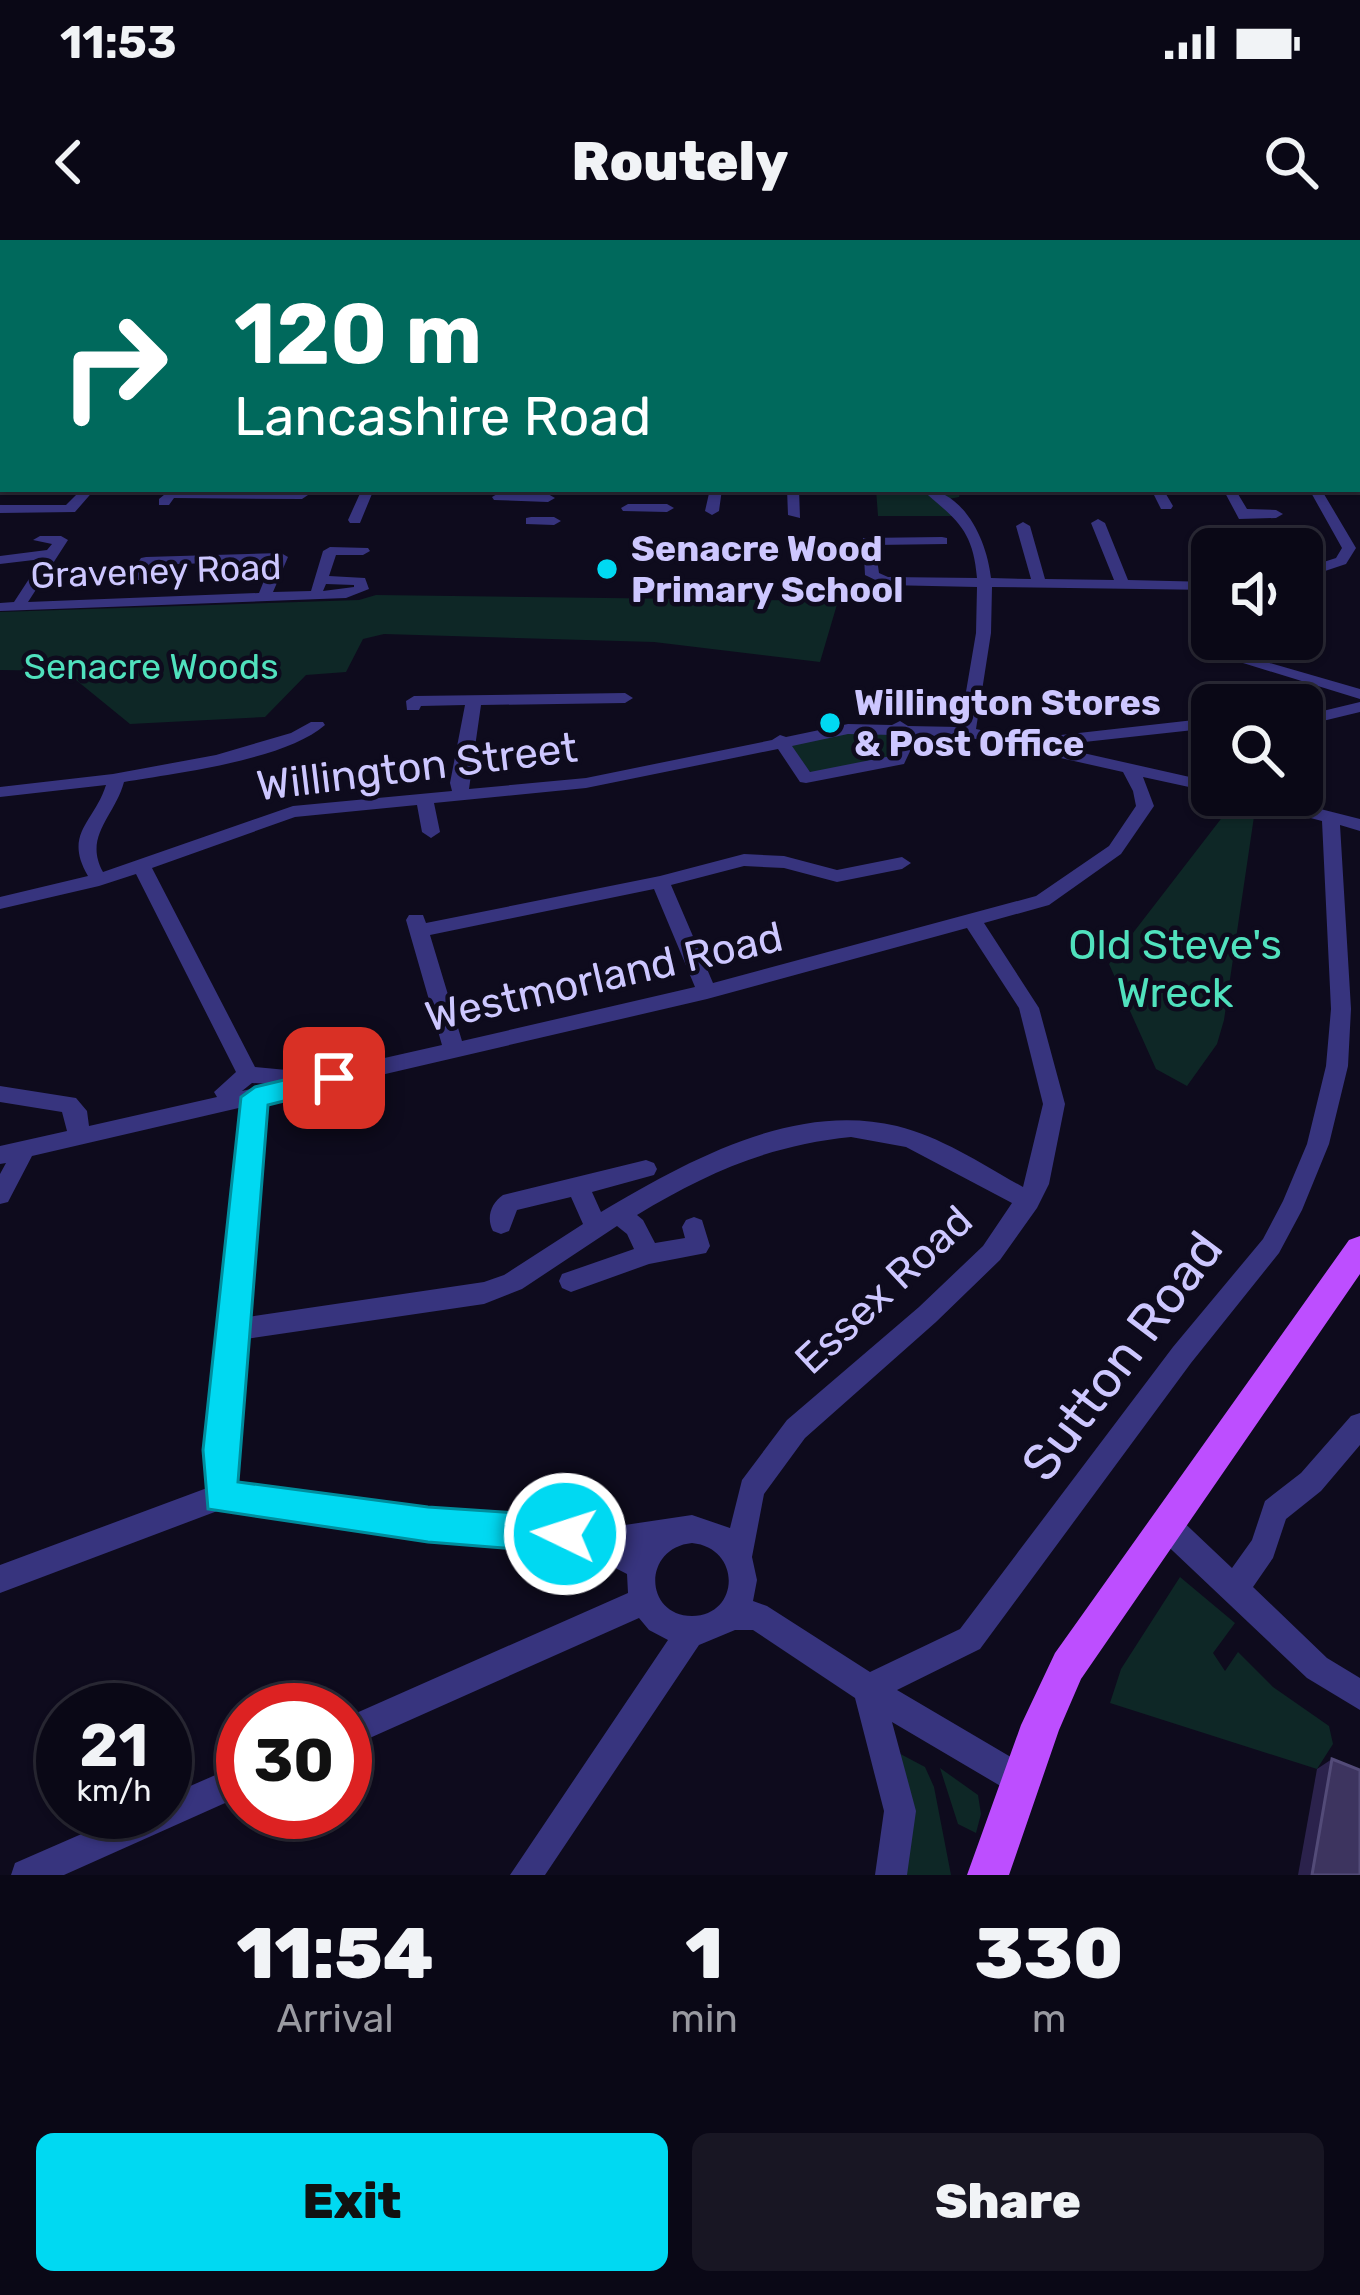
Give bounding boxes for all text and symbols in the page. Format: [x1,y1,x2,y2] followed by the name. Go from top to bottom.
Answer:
[60,16,177,69] text: 11:53
[36,129,102,195] icon: back
[1258,129,1324,195] icon: search
[572,130,788,194] text: Routely
[234,284,482,384] text: 120 m
[36,288,192,444] icon: right
[234,385,651,449] text: Lancashire Road
[631,527,904,611] place label: Senacre Wood Primary School
[1191,528,1323,816] map controls
[1191,528,1323,660] button: sound
[30,545,282,597] street label: Graveney Road
[594,556,620,582] marker: Senacre Wood Primary School
[23,645,279,688] park label: Senacre Woods
[854,681,1161,765] place label: Willington Stores & Post Office
[1191,684,1323,816] button: search
[817,710,843,736] marker: Willington Stores & Post Office
[254,723,580,811] street label: Willington Street
[420,912,788,1042] street label: Westmorland Road
[1068,920,1282,1018] park label: Old Steve's Wreck
[283,1027,385,1129] pin
[301,1045,367,1111] icon: arrive
[785,1195,983,1385] street label: Essex Road
[1009,1220,1235,1492] street label: Sutton Road
[502,1471,628,1597] position arrow
[216,1683,372,1839] speed limit sign: 30
[80,1710,148,1781] text: 21
[77,1773,151,1809] text: km/h
[237,1911,434,1996] text: 11:54
[685,1911,723,1996] text: 1
[975,1911,1123,1996] text: 330
[277,1996,394,2042] text: Arrival
[670,1996,738,2042] text: min
[1032,1996,1066,2042] text: m
[36,2133,668,2271] button: Exit
[692,2133,1324,2271] button: Share

